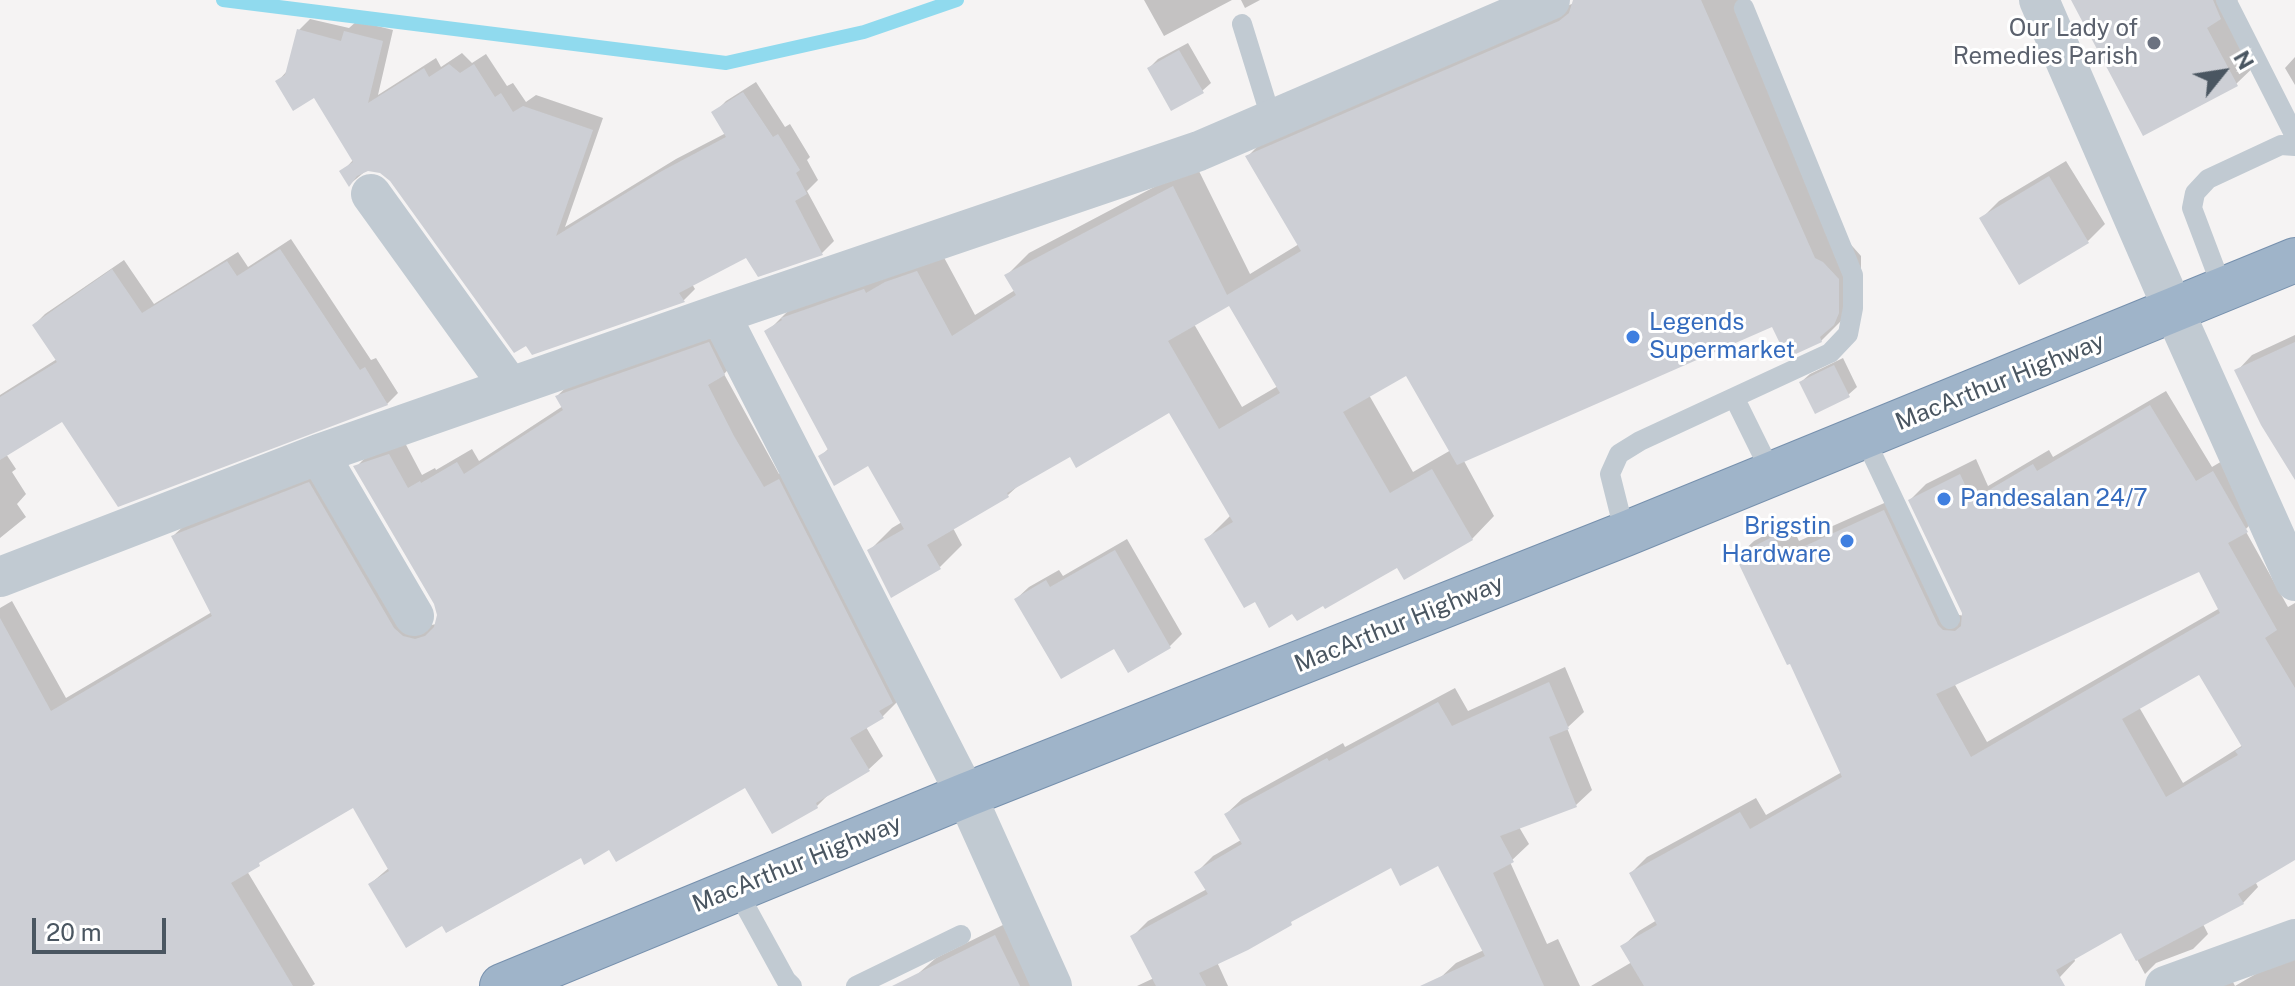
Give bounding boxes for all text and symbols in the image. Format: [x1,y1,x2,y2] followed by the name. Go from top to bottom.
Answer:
[1953,15,2138,71] place label: Our Lady of Remedies Parish
[2183,32,2263,112] north arrow
[2145,34,2163,52] marker: Our Lady of Remedies Parish
[2228,46,2259,74] text: N
[1649,309,1795,365] place label: Legends Supermarket
[1891,327,2109,437] street label: MacArthur Highway
[1624,328,1642,346] marker: Legends Supermarket
[1960,485,2148,513] place label: Pandesalan 24/7
[1935,490,1953,508] marker: Pandesalan 24/7
[1721,513,1831,569] place label: Brigstin Hardware
[1838,532,1856,550] marker: Brigstin Hardware
[1290,569,1508,679] street label: MacArthur Highway
[688,809,906,919] street label: MacArthur Highway
[36,902,170,952] scale bar
[46,918,102,946] text: 20 m

